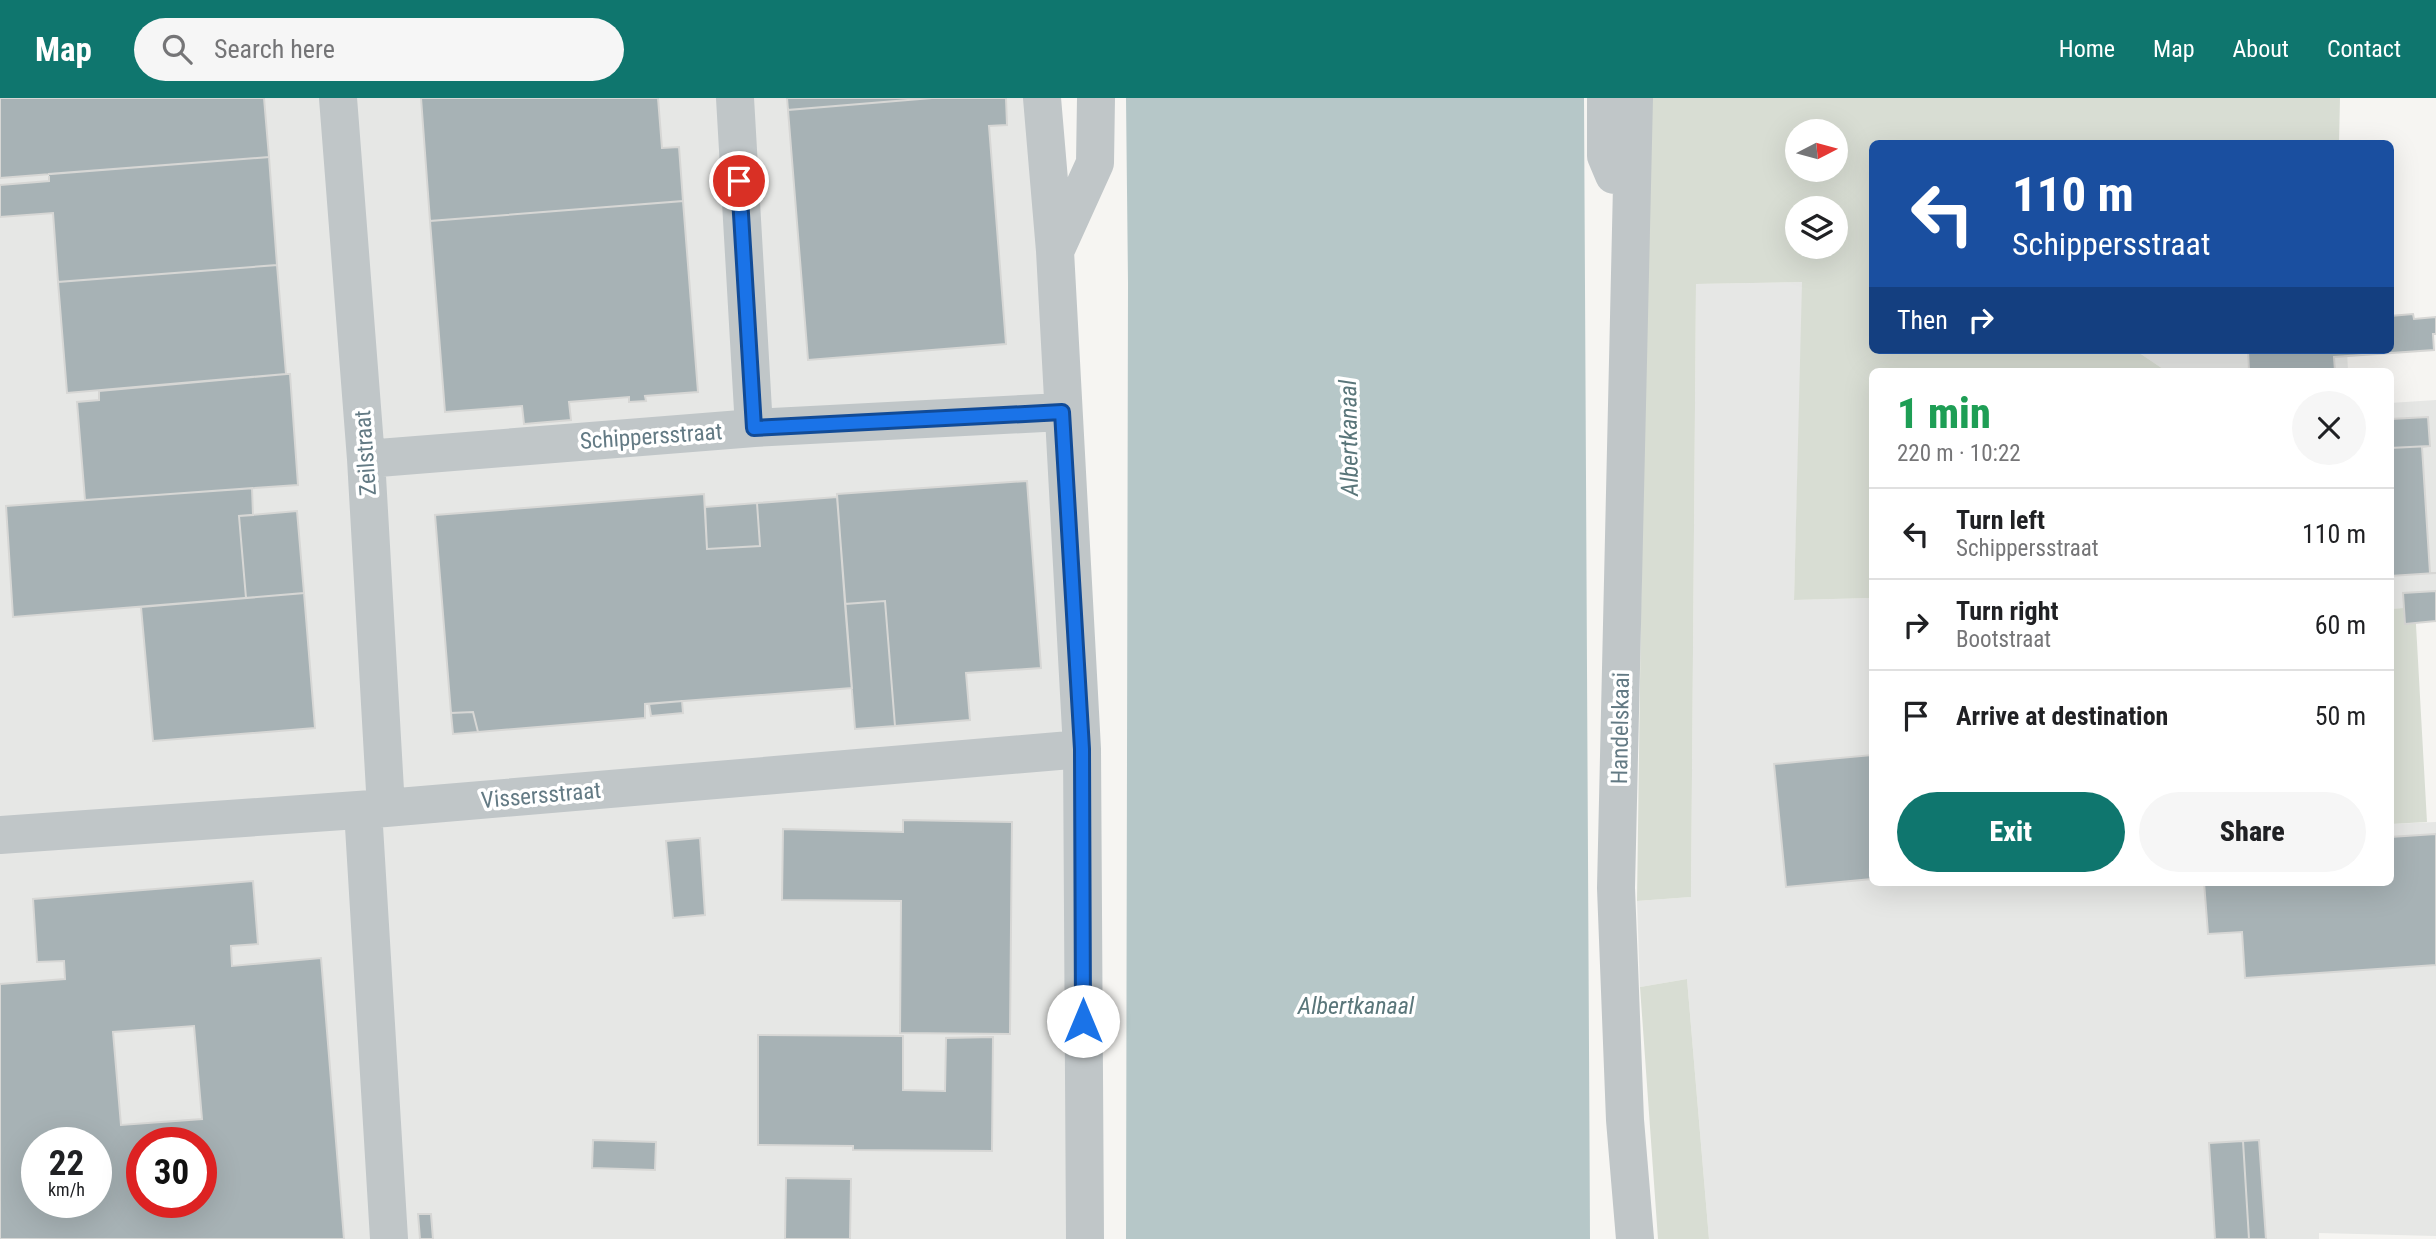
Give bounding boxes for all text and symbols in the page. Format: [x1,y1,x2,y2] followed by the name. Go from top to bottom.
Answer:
[134,18,624,81] search box
[35,30,92,69] text: Map
[158,30,196,68] icon: search
[214,34,335,64] text: Search here
[2059,35,2115,63] text: Home
[2153,35,2195,63] text: Map
[2233,35,2289,63] text: About
[2327,35,2401,63] text: Contact
[1785,119,1848,182] north arrow
[1785,119,1848,259] map controls
[709,151,769,211] pin
[720,162,758,200] icon: arrive
[2012,166,2134,223] text: 110 m
[1897,168,1988,259] icon: left
[1785,196,1848,259] button: layers
[2012,225,2210,263] text: Schippersstraat
[1962,301,2000,339] icon: right
[1897,305,1948,335] text: Then
[1334,379,1364,497] water label: Albertkanaal
[1897,389,1991,438] text: 1 min
[2292,391,2366,465] button: close
[349,409,382,497] street label: Zeilstraat
[579,418,723,455] street label: Schippersstraat
[1897,440,2021,467] text: 220 m · 10:22
[1956,505,2045,535] text: Turn left
[1897,515,1935,553] icon: left
[2302,519,2366,549] text: 110 m
[1956,535,2099,562] text: Schippersstraat
[1956,596,2058,626] text: Turn right
[1897,606,1935,644] icon: right
[2315,610,2366,640] text: 60 m
[1956,626,2051,653] text: Bootstraat
[1606,672,1635,784] street label: Handelskaai
[1897,697,1935,735] icon: arrive
[1956,701,2168,731] text: Arrive at destination
[2315,701,2366,731] text: 50 m
[480,777,602,814] street label: Vissersstraat
[1897,792,2125,872] button: Exit
[2139,792,2366,872] button: Share
[1046,984,1120,1058] position arrow
[1297,992,1415,1020] water label: Albertkanaal
[126,1127,217,1218] speed limit sign: 30
[49,1143,84,1184] text: 22
[48,1179,85,1200] text: km/h

